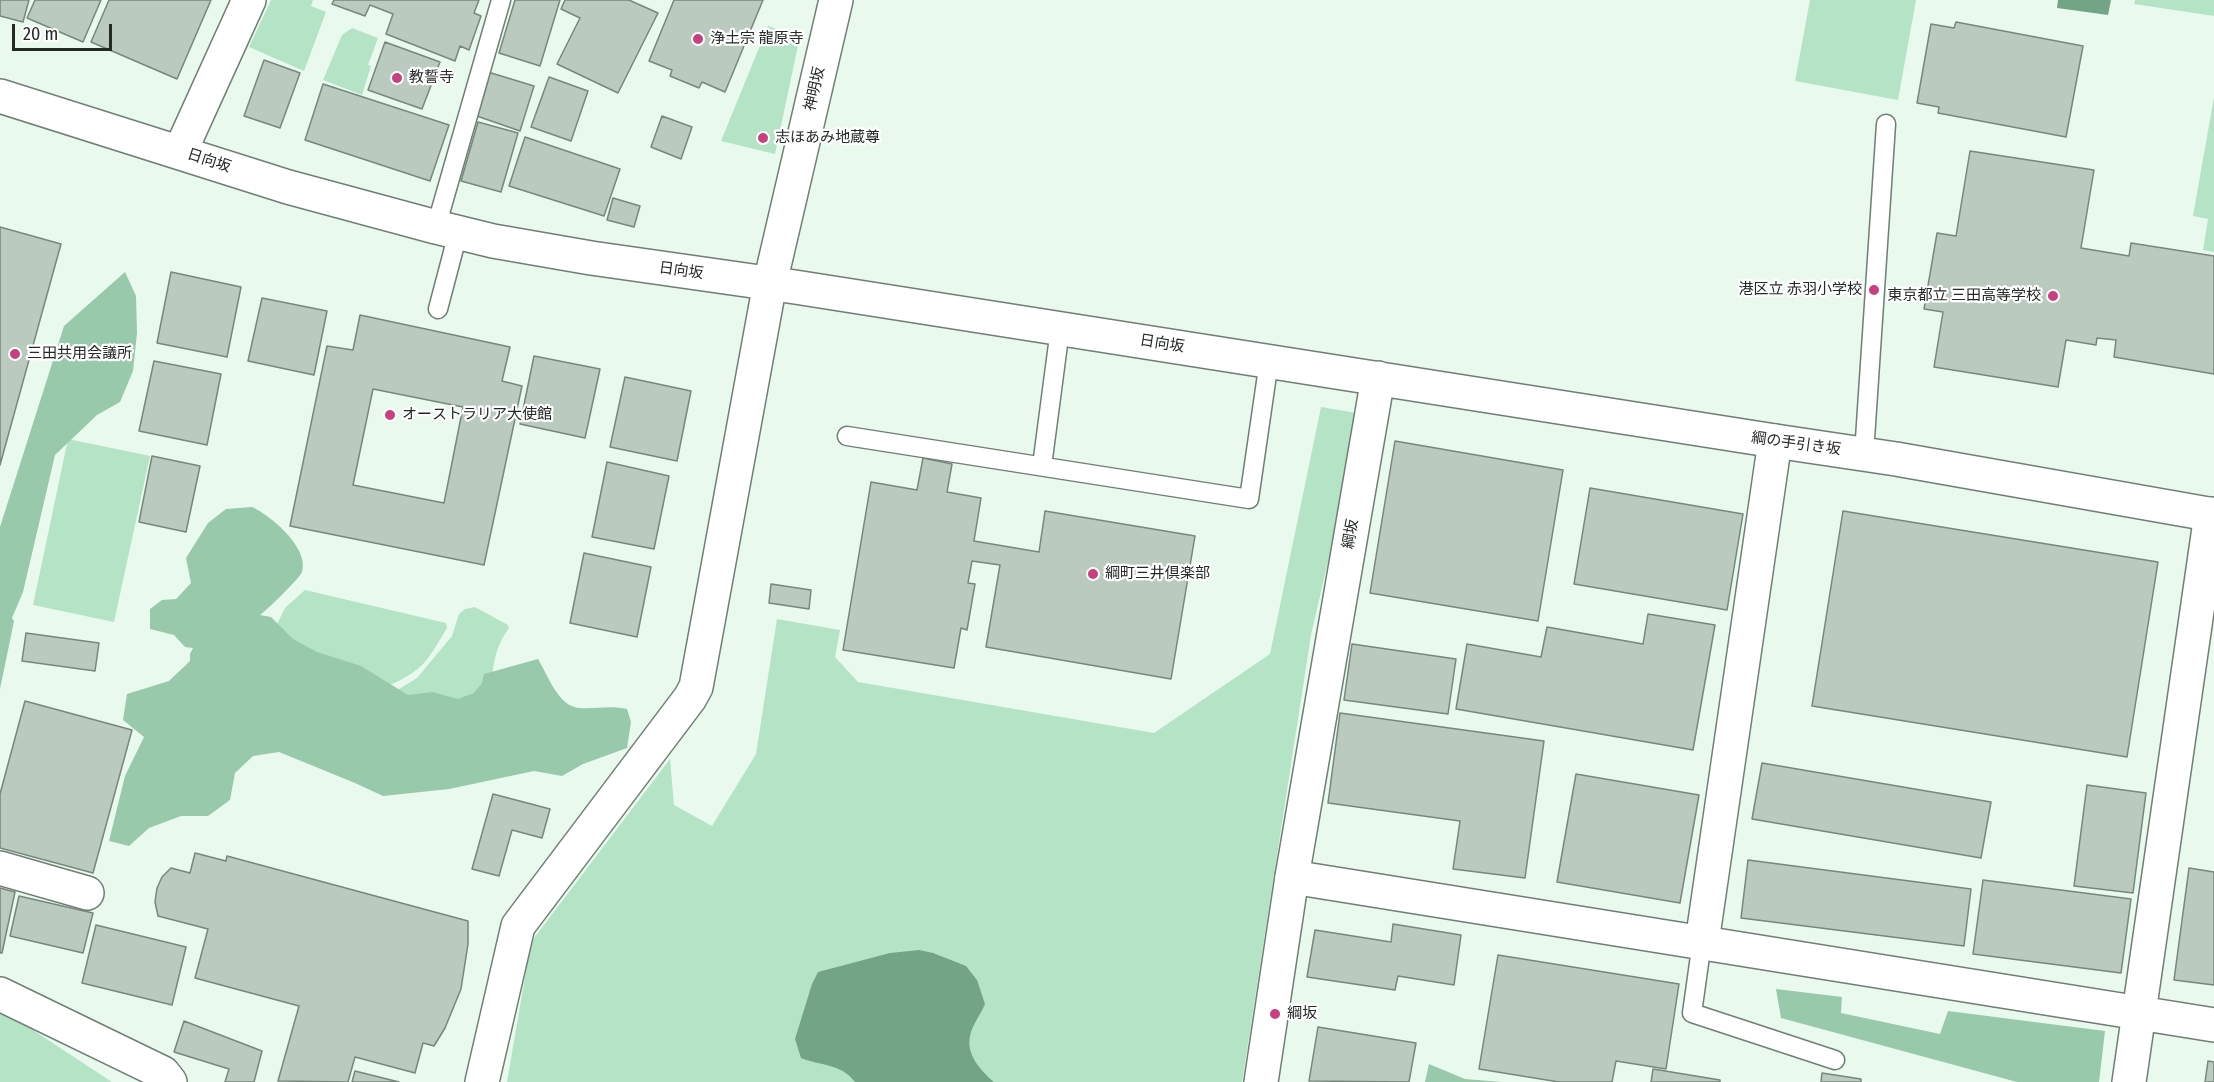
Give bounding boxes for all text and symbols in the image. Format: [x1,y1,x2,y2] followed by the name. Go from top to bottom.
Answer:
[15,12,116,50] scale bar
[23,23,58,45] text: 20 m
[710,30,804,48] place label: 浄土宗 龍原寺
[691,32,705,46] marker: 浄土宗 龍原寺
[801,65,829,113] street label: 神明坂
[409,69,454,87] place label: 教誓寺
[390,71,404,85] marker: 教誓寺
[775,129,880,147] place label: 志ほあみ地蔵尊
[756,131,770,145] marker: 志ほあみ地蔵尊
[185,145,233,177] street label: 日向坂
[657,259,705,283] street label: 日向坂
[1738,281,1862,299] place label: 港区立 赤羽小学校
[1867,283,1881,297] marker: 港区立 赤羽小学校
[1887,287,2041,305] place label: 東京都立 三田高等学校
[2046,289,2060,303] marker: 東京都立 三田高等学校
[1138,332,1186,356] street label: 日向坂
[27,345,132,363] place label: 三田共用会議所
[8,347,22,361] marker: 三田共用会議所
[402,406,552,424] place label: オーストラリア大使館
[383,408,397,422] marker: オーストラリア大使館
[1750,429,1842,459] street label: 綱の手引き坂
[1340,518,1362,550] street label: 綱坂
[1105,565,1210,583] place label: 綱町三井倶楽部
[1086,567,1100,581] marker: 綱町三井倶楽部
[1287,1005,1317,1023] place label: 綱坂
[1268,1007,1282,1021] marker: 綱坂

